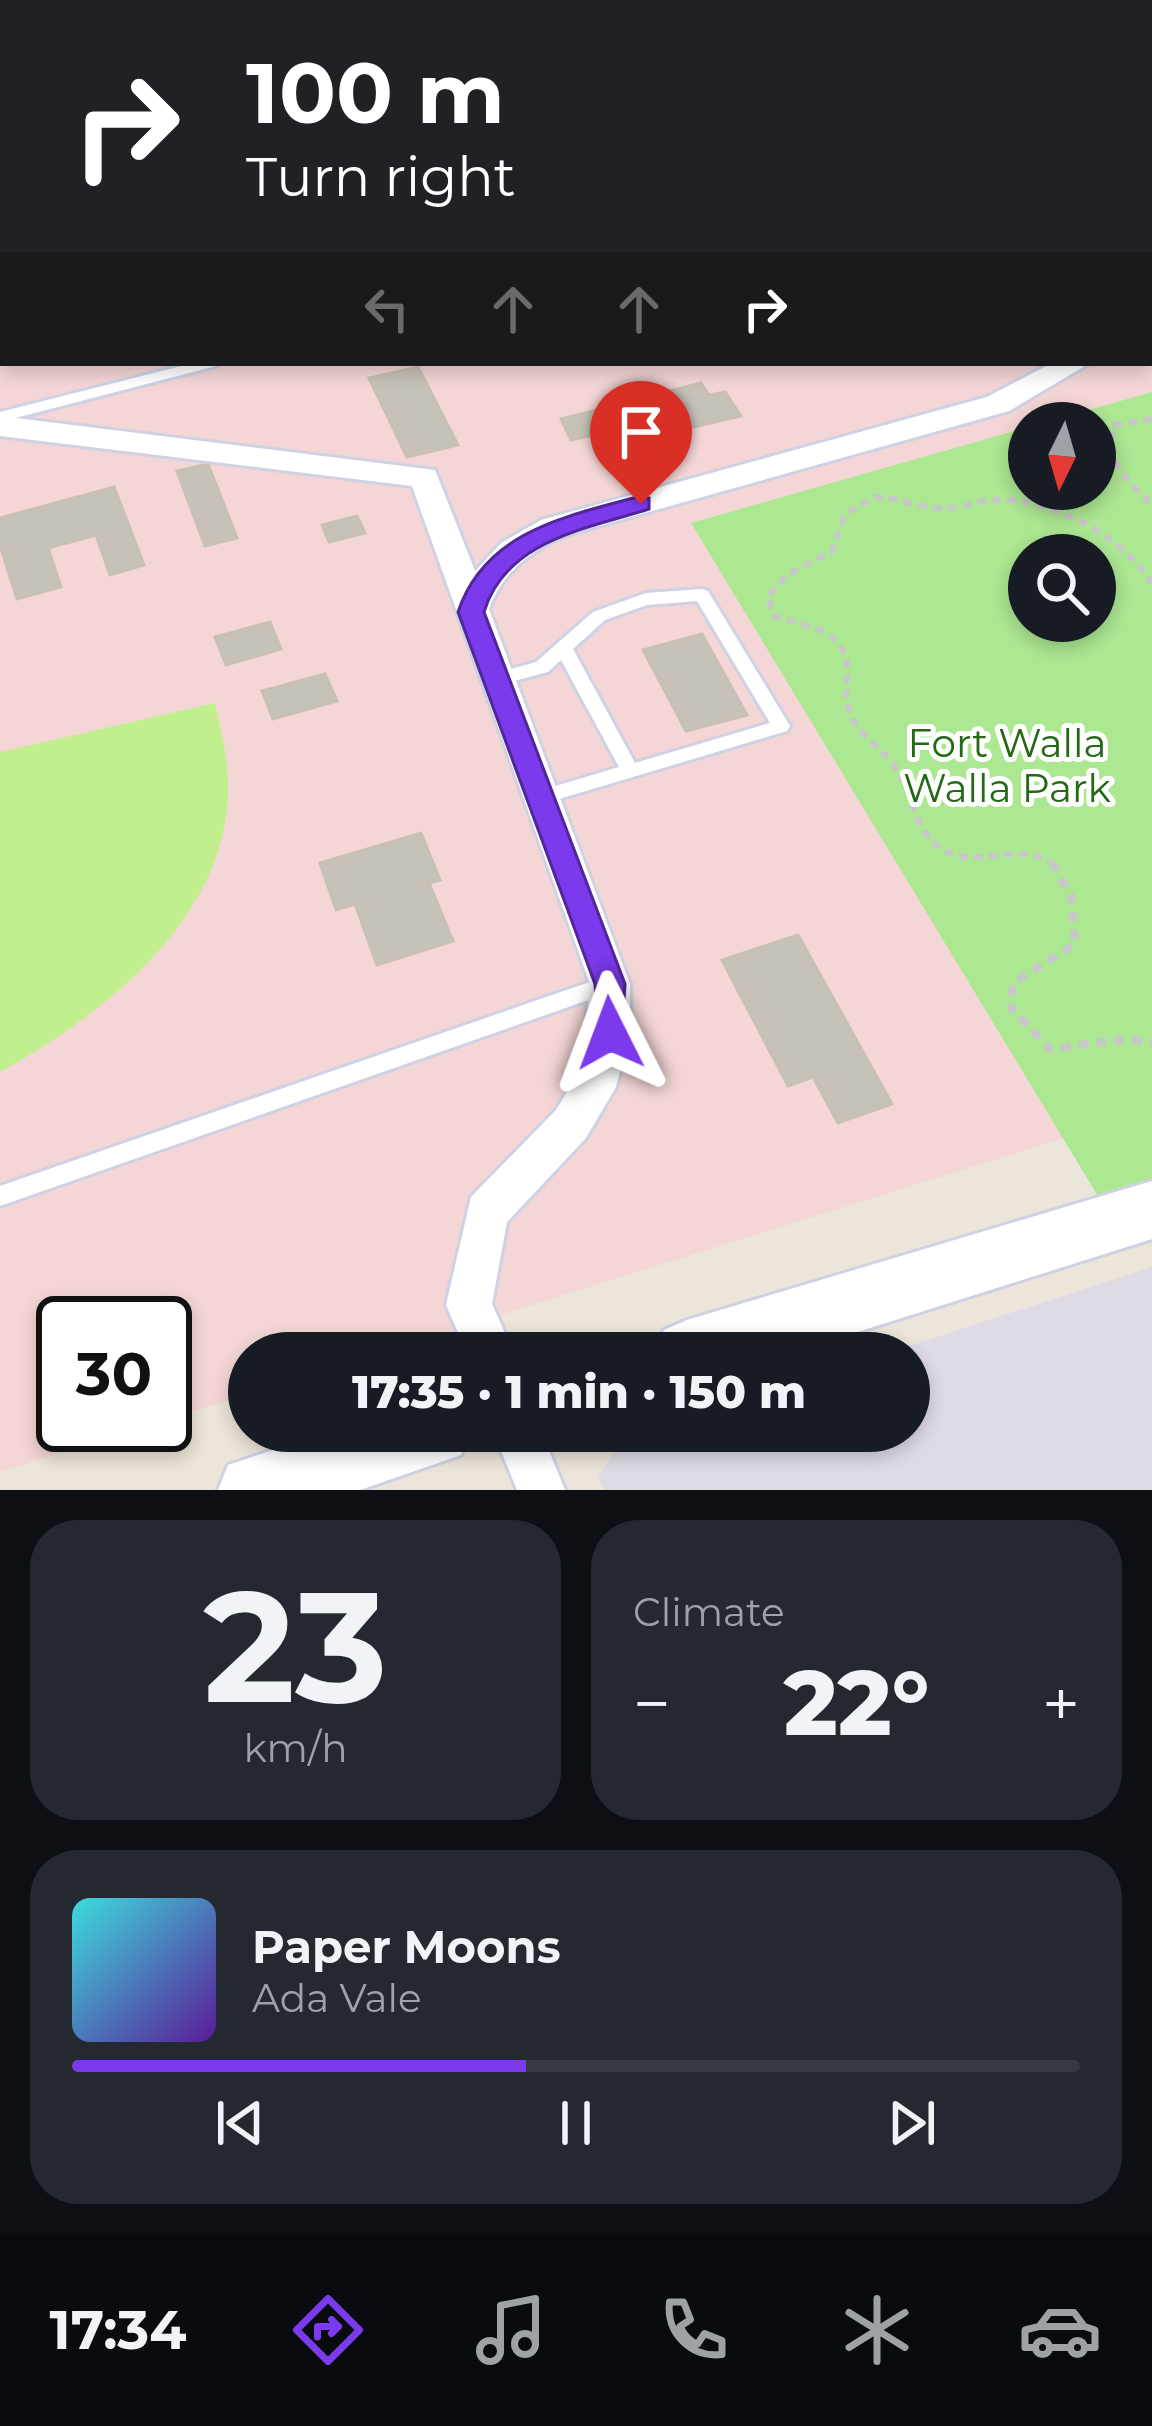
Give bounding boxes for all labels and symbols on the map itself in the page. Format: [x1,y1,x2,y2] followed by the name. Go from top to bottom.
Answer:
[590,381,692,504] pin
[1008,402,1116,510] north arrow
[903,719,1111,812] park label: Fort Walla Walla Park
[547,970,673,1096] position arrow
[36,1296,192,1452] speed limit sign: 30

